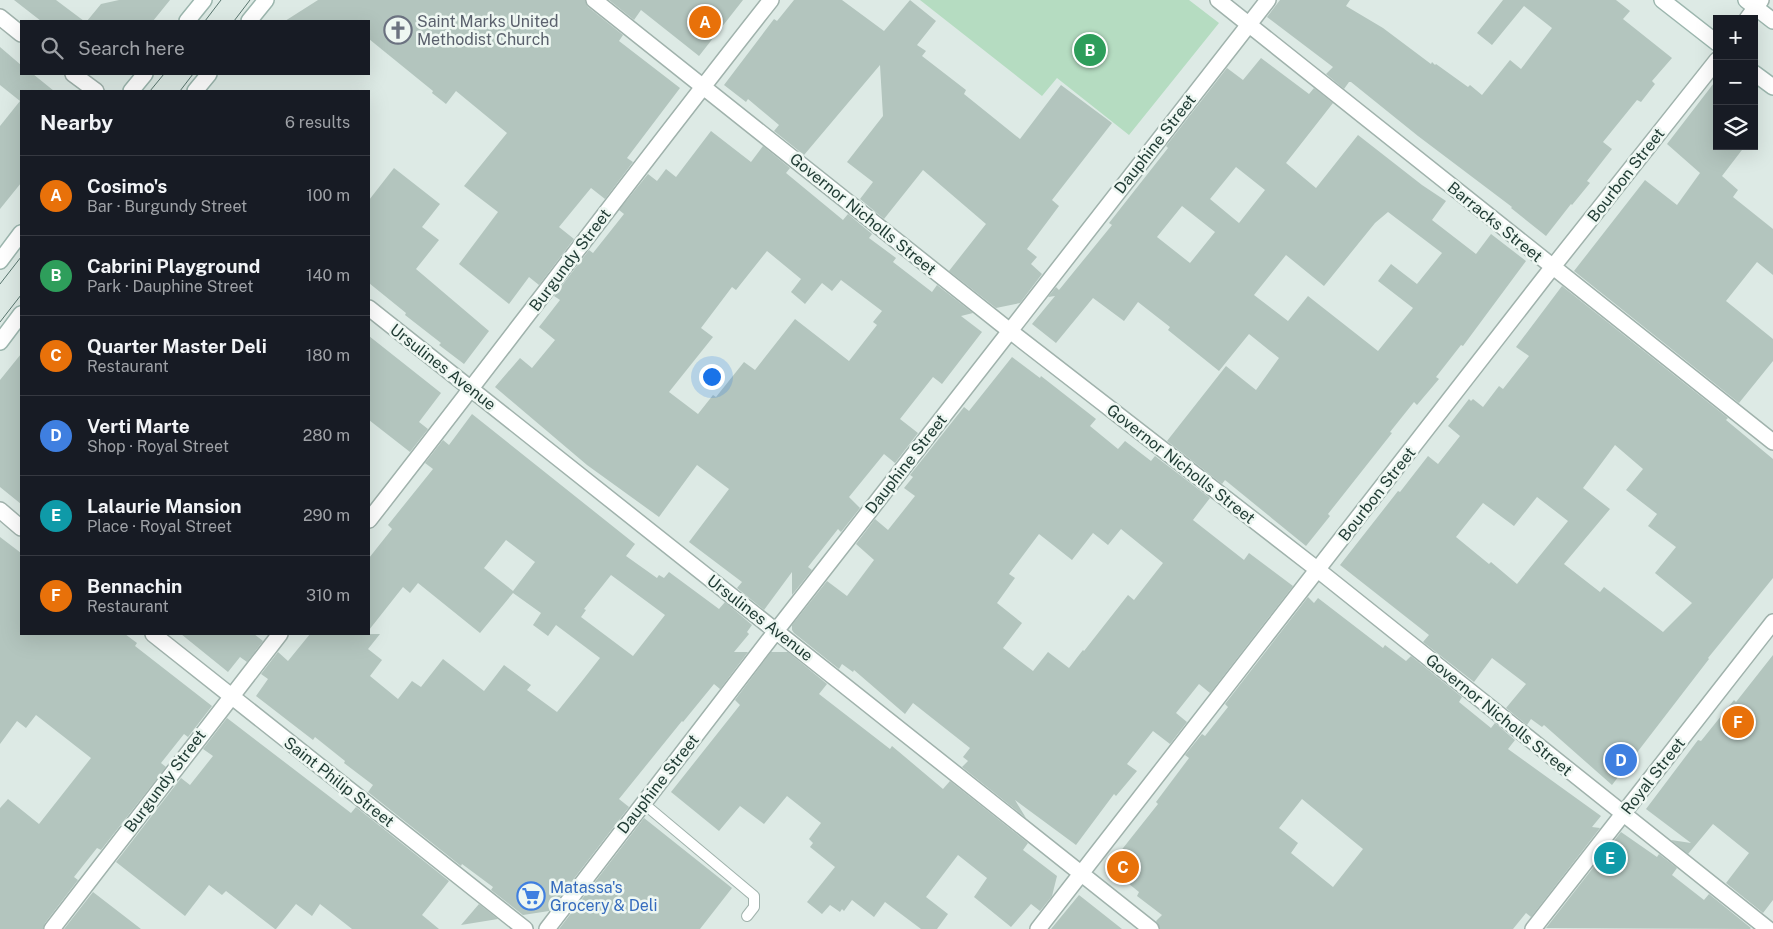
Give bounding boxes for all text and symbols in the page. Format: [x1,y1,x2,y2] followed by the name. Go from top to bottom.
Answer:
[689,3,721,41] pin: A
[417,12,559,49] place label: Saint Marks United Methodist Church
[383,15,413,45] church icon: Saint Marks United Methodist Church
[1713,15,1758,150] map controls
[1713,15,1758,60] button: +
[20,20,370,75] search box
[1074,31,1106,69] pin: B
[38,34,66,62] icon: search
[78,37,185,59] text: Search here
[1713,60,1758,105] button: −
[1110,90,1200,198] street label: Dauphine Street
[1713,105,1758,150] button: layers
[40,110,113,135] text: Nearby
[285,113,350,132] text: 6 results
[1583,124,1669,226] street label: Bourbon Street
[786,149,940,279] street label: Governor Nicholls Street
[87,175,167,197] text: Cosimo's
[1444,178,1546,266] street label: Barracks Street
[50,186,62,205] text: A
[306,186,350,205] text: 100 m
[87,197,247,216] text: Bar · Burgundy Street
[525,205,615,315] street label: Burgundy Street
[87,255,260,277] text: Cabrini Playground
[51,266,61,285] text: B
[306,266,350,285] text: 140 m
[87,277,253,296] text: Park · Dauphine Street
[386,320,500,414] street label: Ursulines Avenue
[87,335,267,357] text: Quarter Master Deli
[50,346,62,365] text: C
[306,346,350,365] text: 180 m
[87,357,169,376] text: Restaurant
[699,364,725,390] your location
[1103,400,1259,528] street label: Governor Nicholls Street
[861,410,951,518] street label: Dauphine Street
[87,415,190,437] text: Verti Marte
[50,426,62,445] text: D
[303,426,350,445] text: 280 m
[87,437,229,456] text: Shop · Royal Street
[1334,443,1420,545] street label: Bourbon Street
[87,495,242,517] text: Lalaurie Mansion
[51,506,61,525] text: E
[303,506,350,525] text: 290 m
[87,517,232,536] text: Place · Royal Street
[703,571,817,665] street label: Ursulines Avenue
[87,575,182,597] text: Bennachin
[51,586,61,605] text: F
[306,586,350,605] text: 310 m
[87,597,169,616] text: Restaurant
[1422,650,1576,780] street label: Governor Nicholls Street
[1722,703,1754,741] pin: F
[120,726,210,836] street label: Burgundy Street
[613,730,703,838] street label: Dauphine Street
[280,733,398,831] street label: Saint Philip Street
[1617,734,1689,818] street label: Royal Street
[1605,741,1637,779] pin: D
[1594,839,1626,877] pin: E
[1107,848,1139,886] pin: C
[550,878,658,915] place label: Matassa's Grocery & Deli
[516,881,546,911] supermarket icon: Matassa's Grocery & Deli

